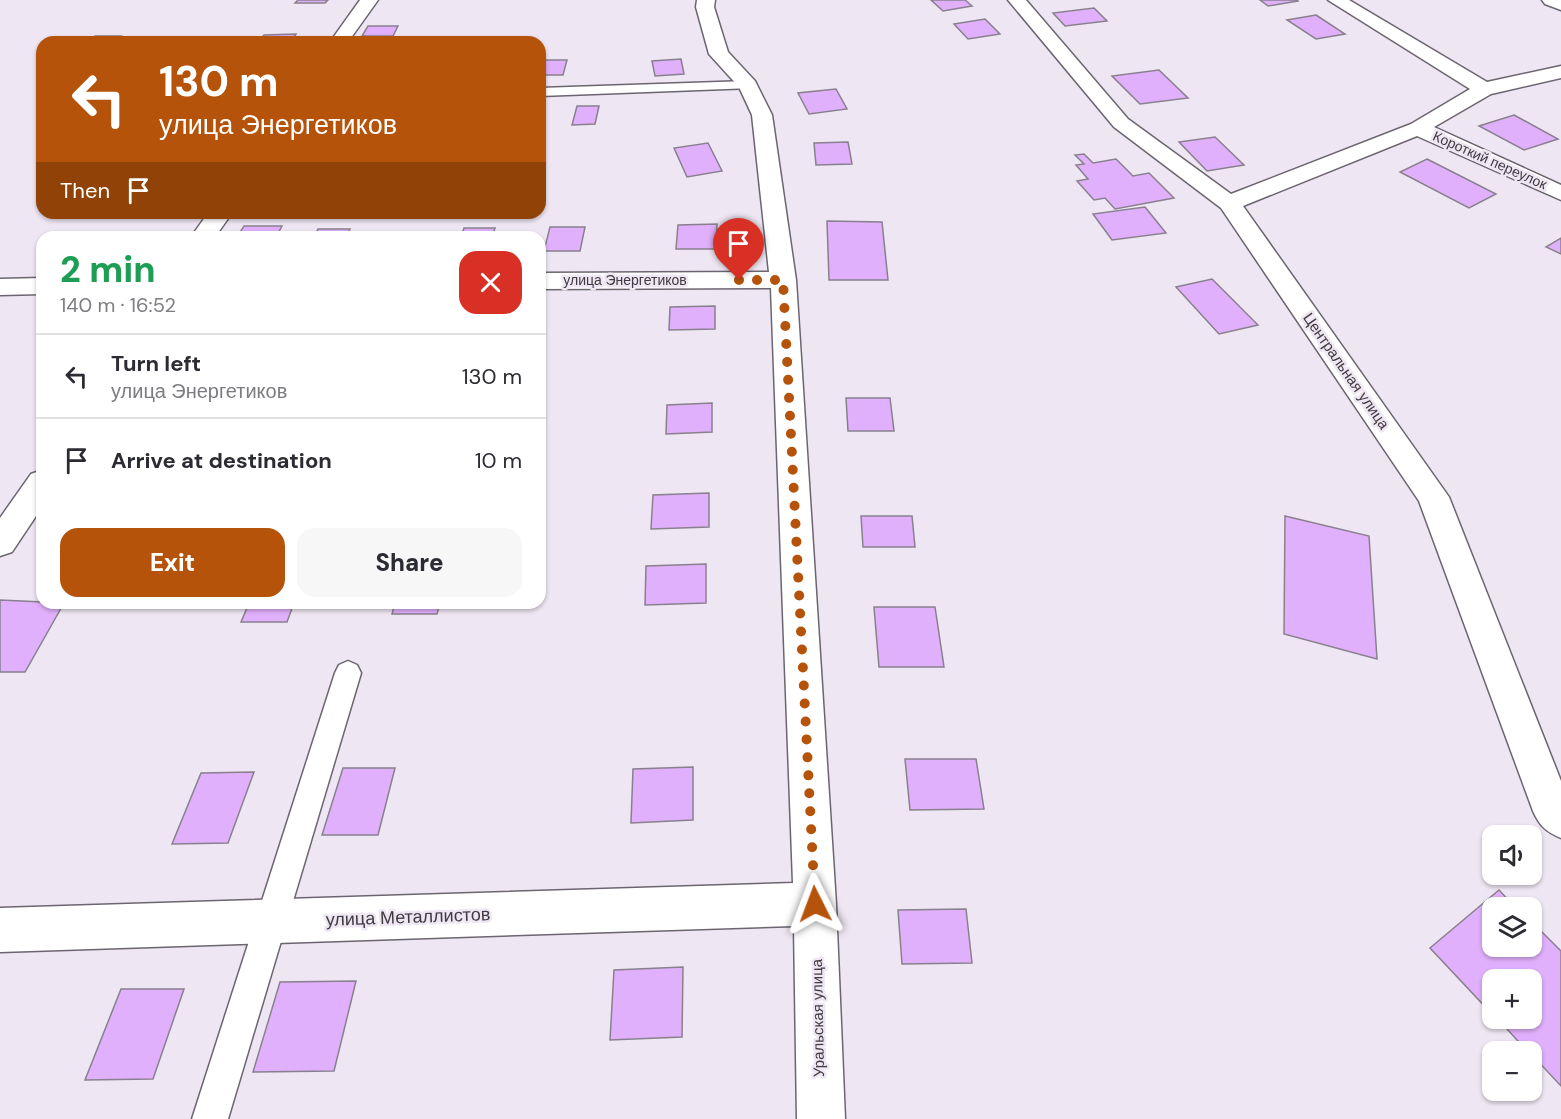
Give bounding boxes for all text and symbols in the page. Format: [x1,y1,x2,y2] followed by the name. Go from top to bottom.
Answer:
[159,54,279,109] text: 130 m
[60,60,138,138] icon: left
[159,107,397,142] text: улица Энергетиков
[1430,127,1551,194] street label: Короткий переулок
[122,174,155,207] icon: arrive
[60,176,110,205] text: Then
[713,218,764,280] pin
[722,227,755,260] icon: arrive
[60,246,156,293] text: 2 min
[459,251,522,314] button: close
[563,271,687,289] street label: улица Энергетиков
[60,292,176,318] text: 140 m · 16:52
[1298,309,1394,434] street label: Центральная улица
[111,349,201,378] text: Turn left
[60,360,93,393] icon: left
[462,362,522,391] text: 130 m
[111,378,287,404] text: улица Энергетиков
[60,444,93,477] icon: arrive
[111,446,332,475] text: Arrive at destination
[475,446,522,475] text: 10 m
[60,528,285,597] button: Exit
[297,528,522,597] button: Share
[1482,825,1542,1101] map controls
[1482,825,1542,885] button: sound
[783,872,847,936] position arrow
[1482,897,1542,957] button: layers
[325,902,491,932] street label: улица Металлистов
[807,958,829,1077] street label: Уральская улица
[1482,969,1542,1029] button: +
[1482,1041,1542,1101] button: −

